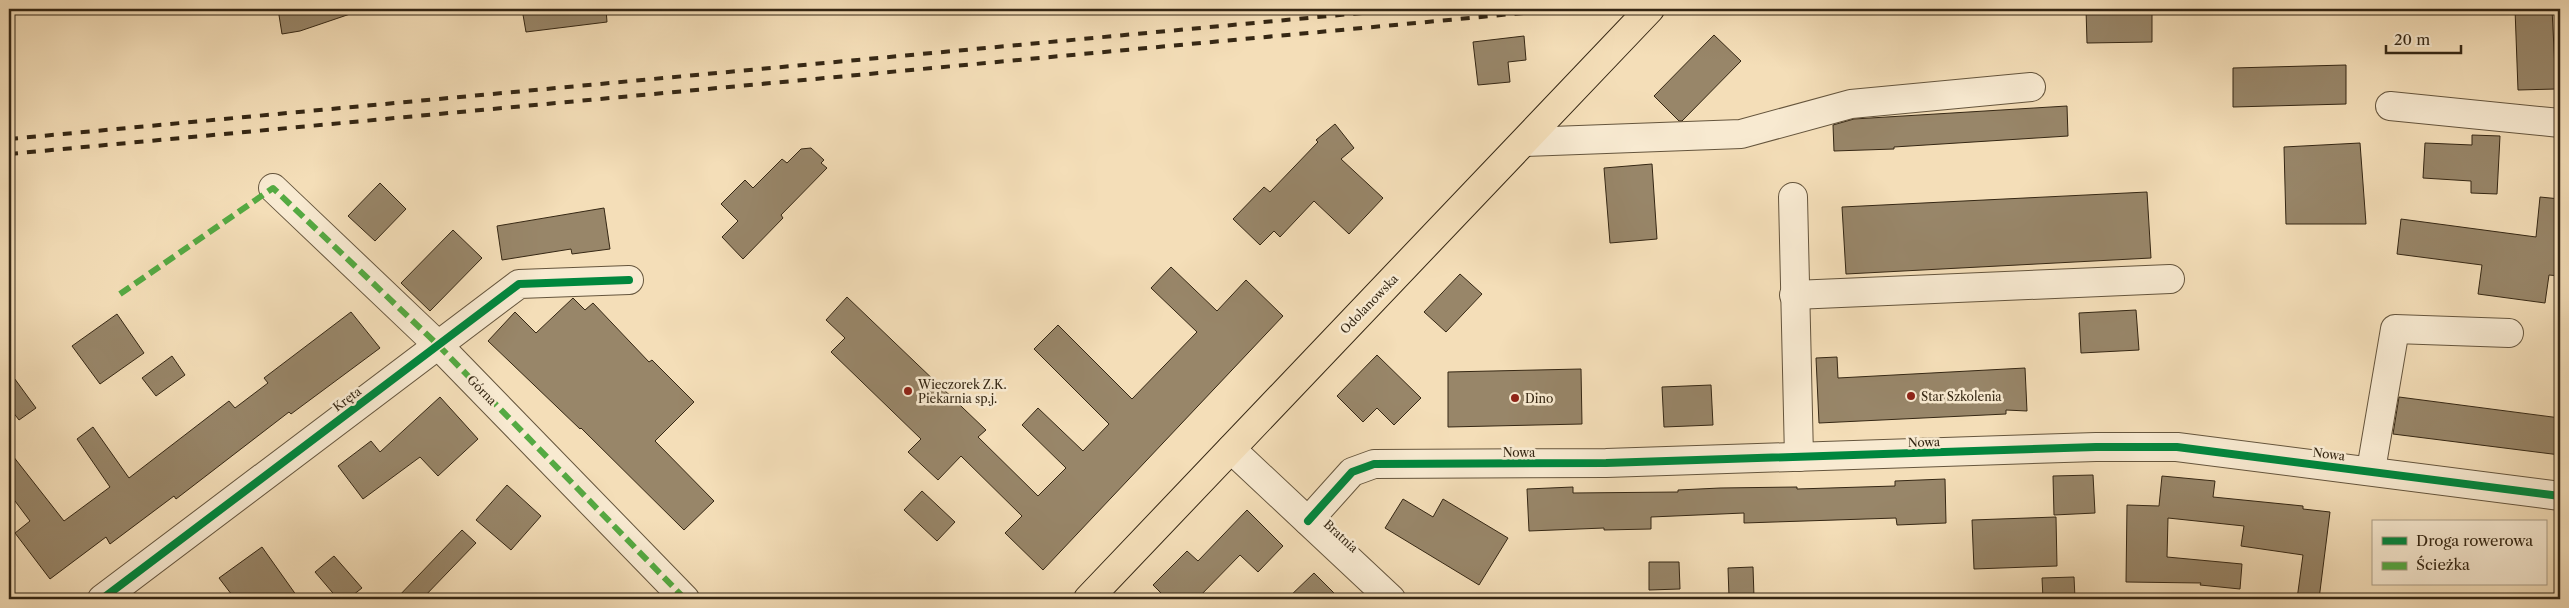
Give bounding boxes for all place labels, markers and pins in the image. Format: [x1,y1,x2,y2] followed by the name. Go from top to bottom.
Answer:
[917,377,1007,406] place label: Wieczorek Z.K. Piekarnia sp.j.
[902,385,914,397] marker: Wieczorek Z.K. Piekarnia sp.j.
[1921,389,2002,404] place label: Star Szkolenia
[1905,390,1917,402] marker: Star Szkolenia
[1525,391,1553,406] place label: Dino
[1509,392,1521,404] marker: Dino

